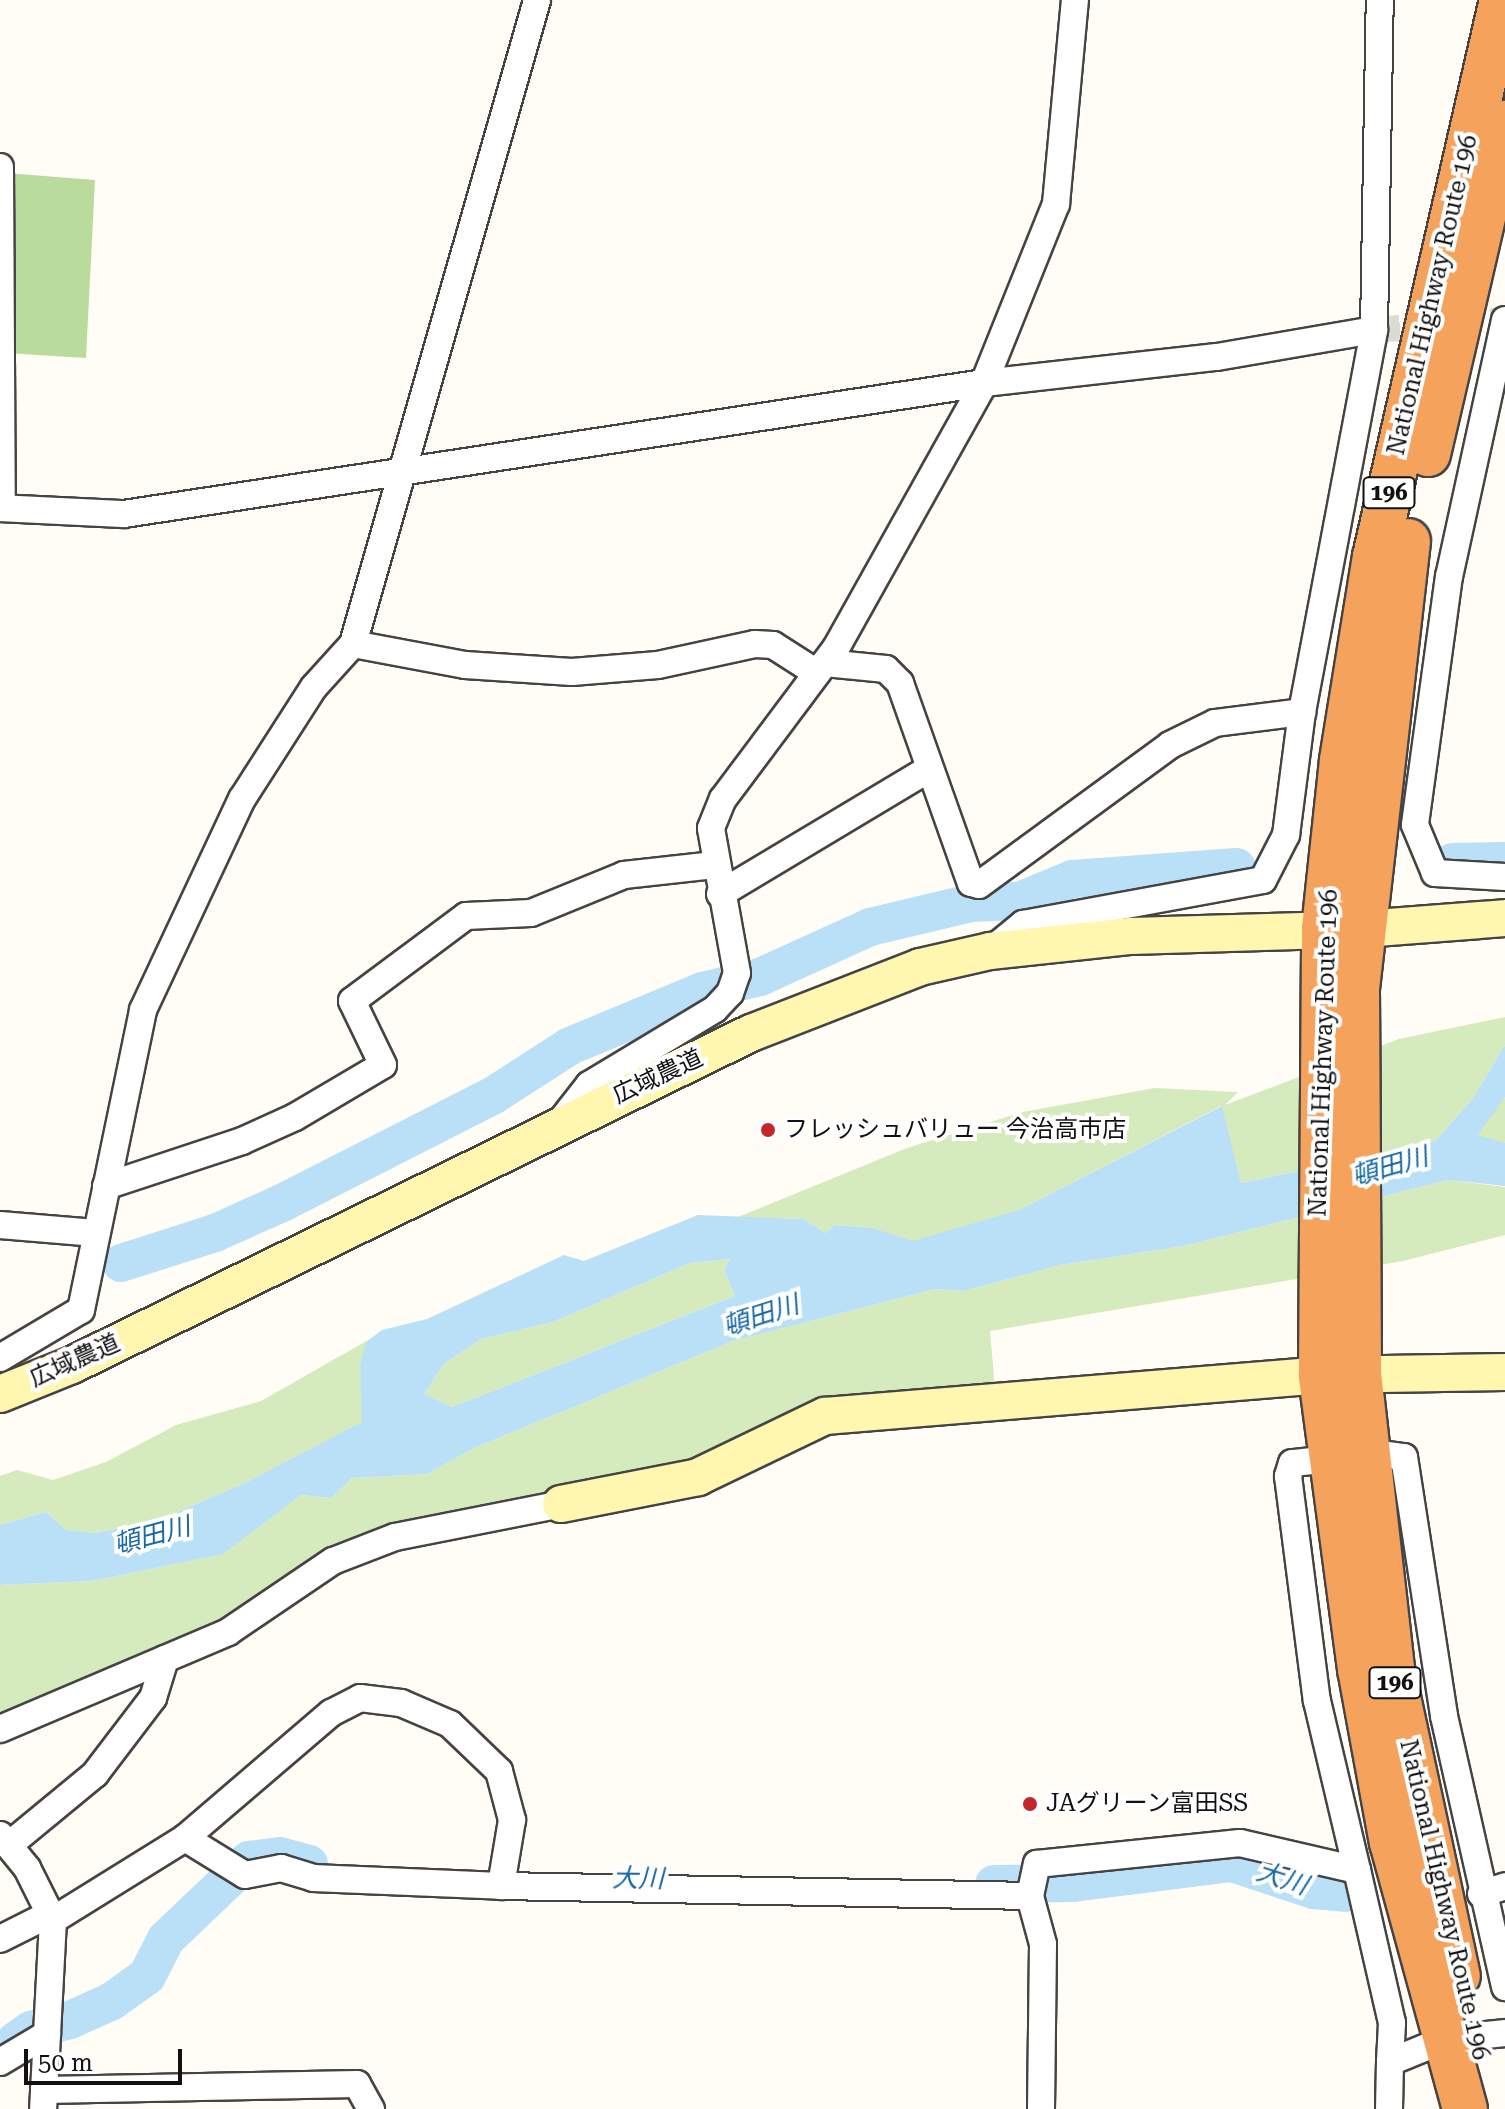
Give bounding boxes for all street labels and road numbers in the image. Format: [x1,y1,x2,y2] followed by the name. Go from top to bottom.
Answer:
[1382,132,1484,458] street label: National Highway Route 196
[1361,475,1417,511] road number: 196
[1304,889,1344,1217] street label: National Highway Route 196
[608,1044,708,1110] street label: 広域農道
[25,1328,125,1394] street label: 広域農道
[1367,1665,1423,1701] road number: 196
[1393,1737,1495,2063] street label: National Highway Route 196

